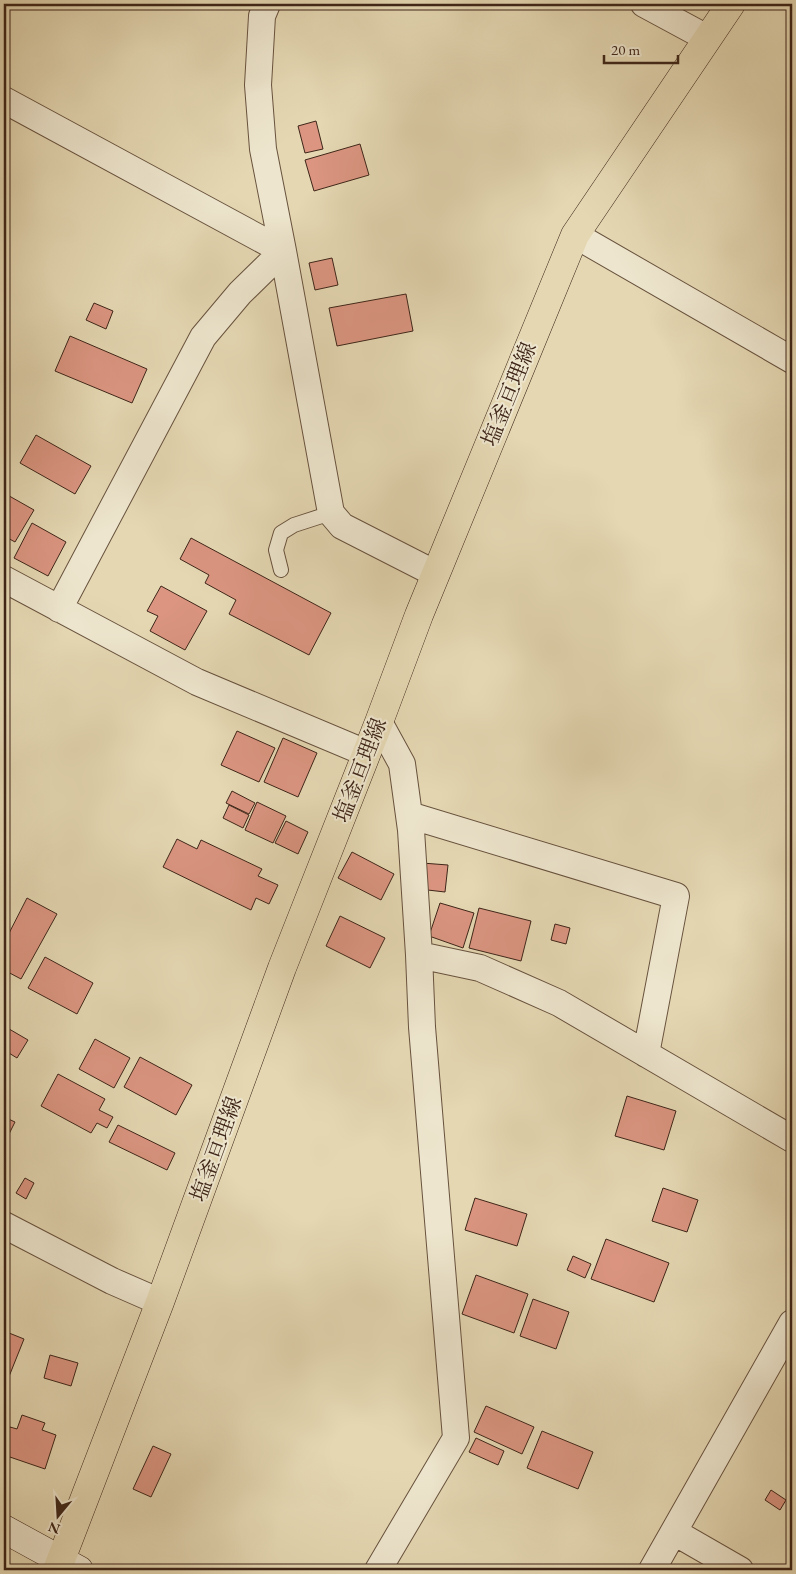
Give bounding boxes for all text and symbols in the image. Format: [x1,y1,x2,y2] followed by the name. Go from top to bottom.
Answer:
[604,32,677,64] scale bar
[611,40,640,59] text: 20 m
[475,338,543,450] street label: 塩釜亘理線
[327,713,393,827] street label: 塩釜亘理線
[184,1092,248,1206] street label: 塩釜亘理線
[32,1492,82,1542] north arrow
[45,1518,62,1539] text: N

